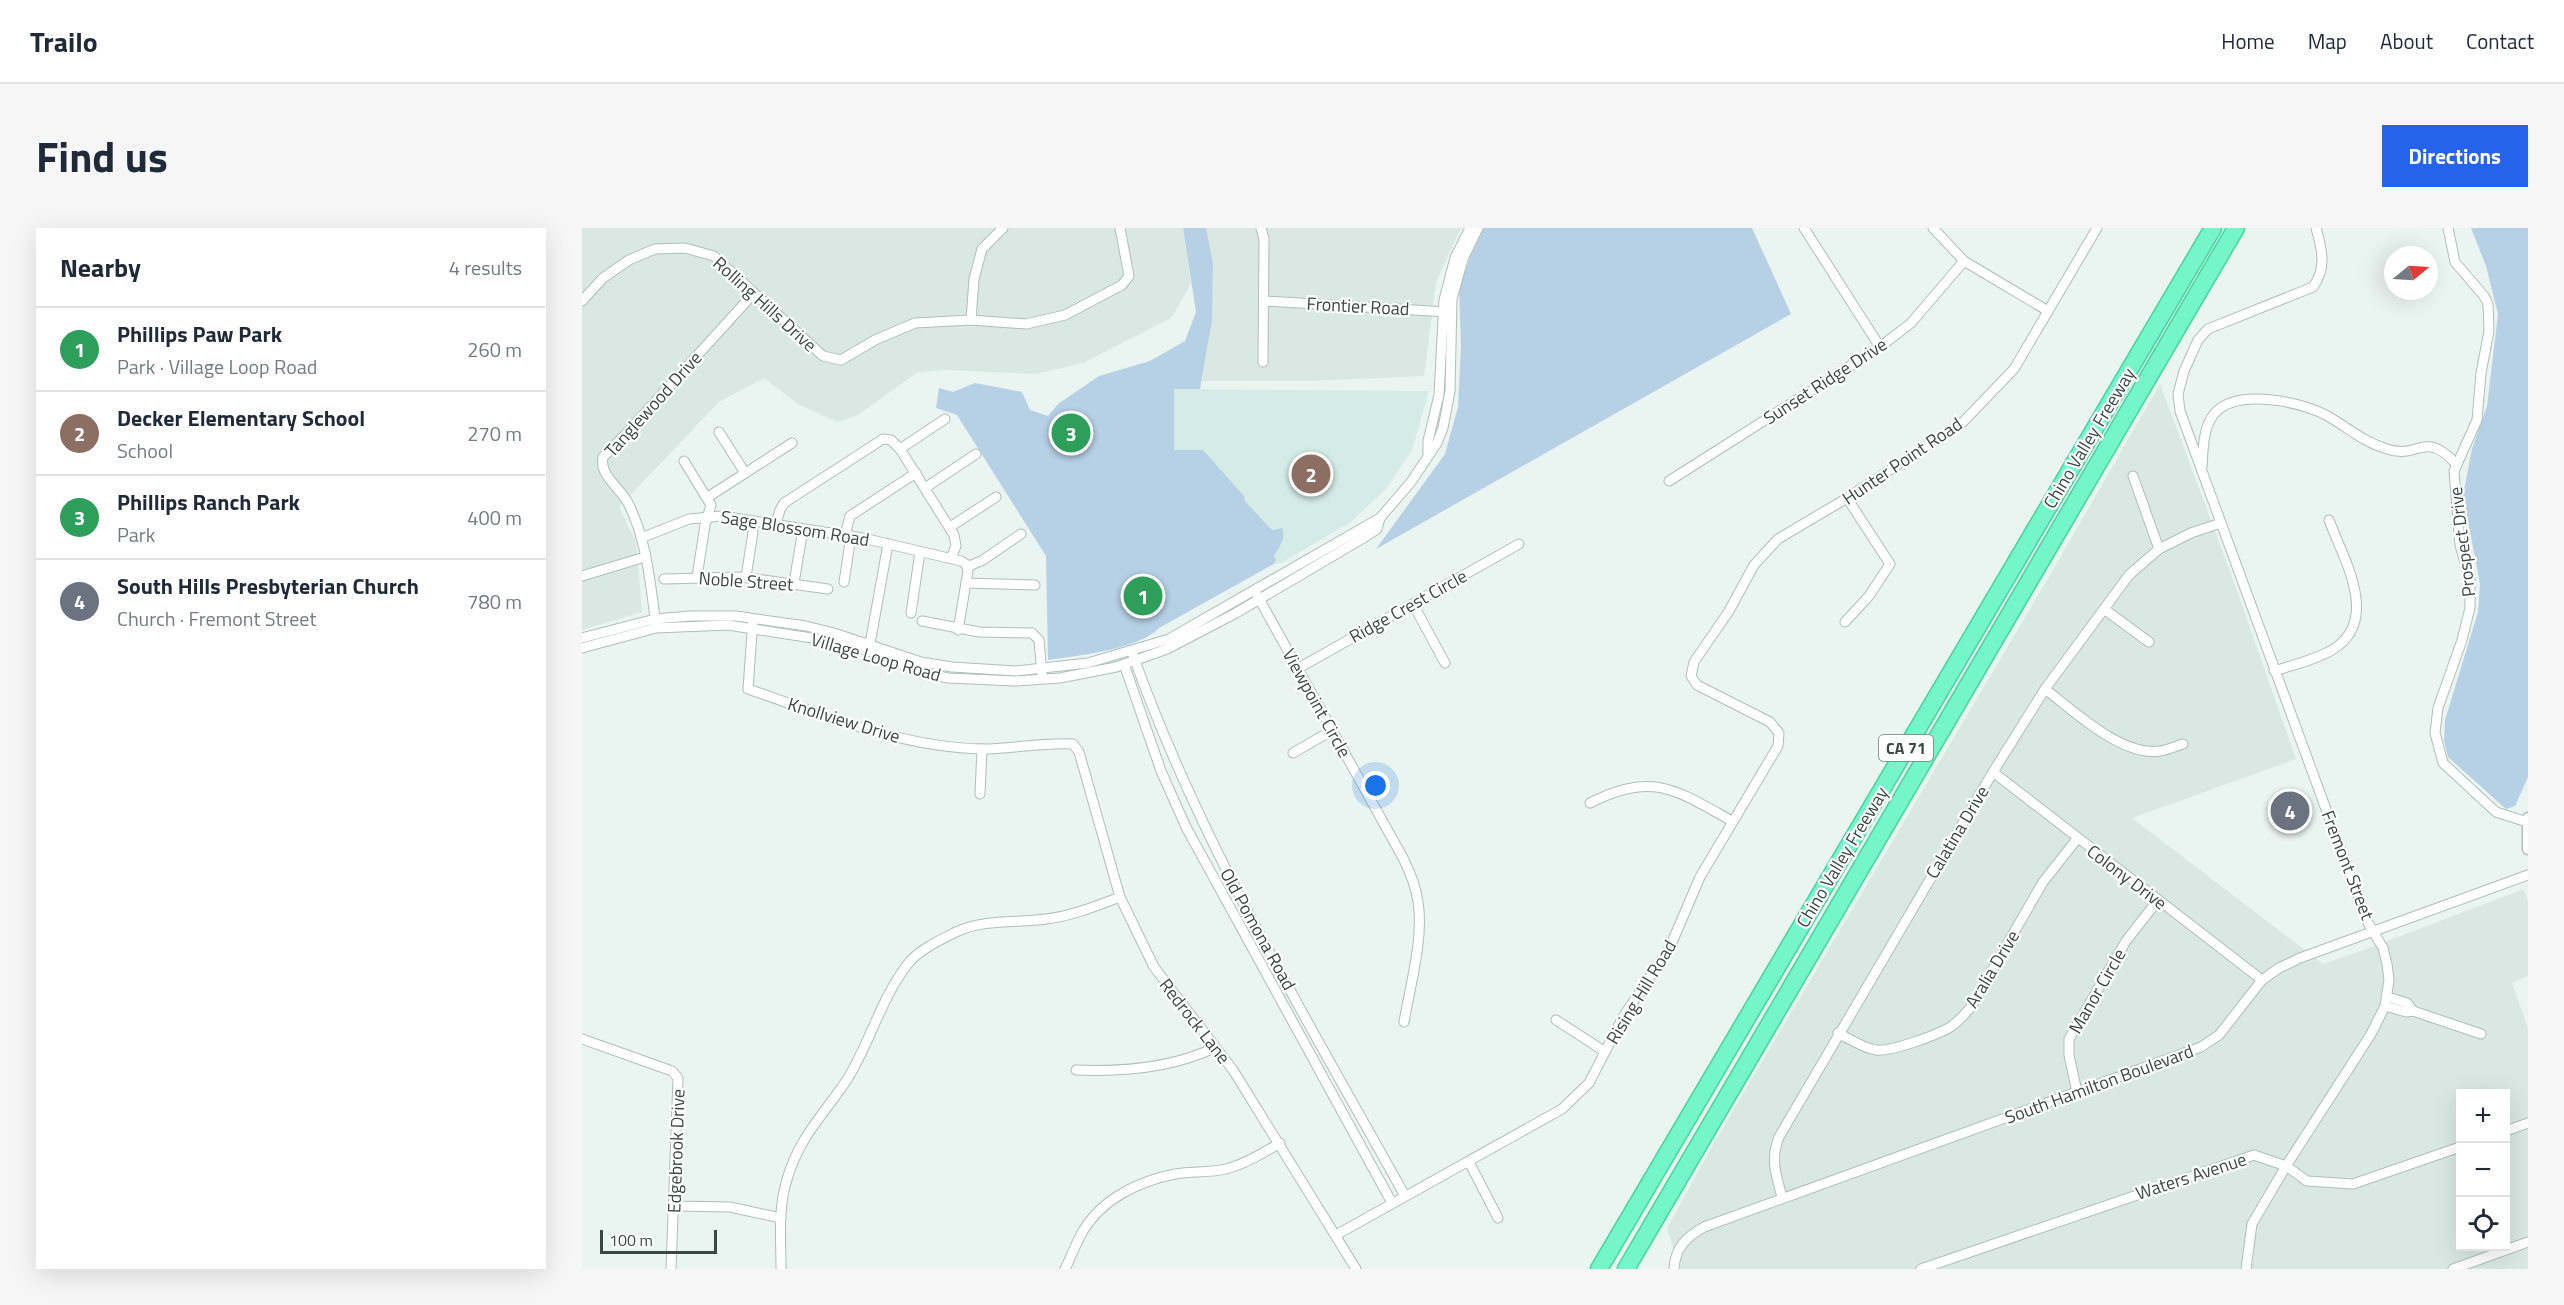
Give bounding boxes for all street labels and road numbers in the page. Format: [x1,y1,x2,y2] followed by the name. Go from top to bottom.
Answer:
[707,250,823,358] street label: Rolling Hills Drive
[1306,290,1410,322] street label: Frontier Road
[1758,331,1892,431] street label: Sunset Ridge Drive
[598,345,708,463] street label: Tanglewood Drive
[2036,362,2142,513] street label: Chino Valley Freeway
[1836,411,1968,511] street label: Hunter Point Road
[2442,485,2482,599] street label: Prospect Drive
[719,503,871,553] street label: Sage Blossom Road
[1344,562,1472,650] street label: Ridge Crest Circle
[698,564,795,598] street label: Noble Street
[808,626,944,688] street label: Village Loop Road
[1276,644,1358,762] street label: Viewpoint Circle
[784,690,904,750] street label: Knollview Drive
[1879,735,1933,761] road number: CA 71
[1919,780,1995,884] street label: Calatina Drive
[1789,781,1895,932] street label: Chino Valley Freeway
[2315,806,2381,924] street label: Fremont Street
[2081,838,2173,916] street label: Colony Drive
[1213,863,1303,995] street label: Old Pomona Road
[1958,925,2026,1013] street label: Aralia Drive
[1599,935,1683,1049] street label: Rising Hill Road
[2062,943,2132,1039] street label: Manor Circle
[1153,973,1237,1069] street label: Redrock Lane
[2001,1037,2197,1131] street label: South Hamilton Boulevard
[660,1088,692,1214] street label: Edgebrook Drive
[2132,1145,2250,1207] street label: Waters Avenue

